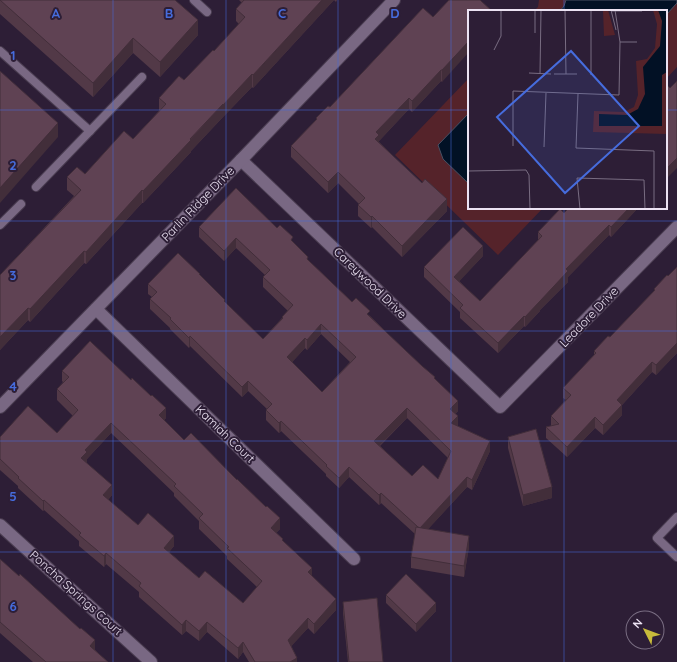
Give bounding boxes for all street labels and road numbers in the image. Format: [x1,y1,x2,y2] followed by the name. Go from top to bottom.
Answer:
[158,163,237,244] street label: Parlin Ridge Drive
[331,244,410,322] street label: Careywood Drive
[556,283,621,350] street label: Leadore Drive
[192,402,258,466] street label: Kamiah Court
[27,547,126,638] street label: Poncha Springs Court

